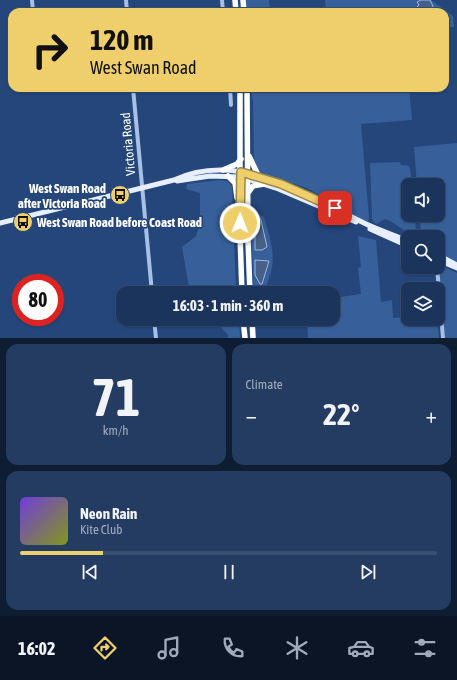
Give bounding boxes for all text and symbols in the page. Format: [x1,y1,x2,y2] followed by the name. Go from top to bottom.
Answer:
[24,24,76,76] icon: right
[90,24,153,56] text: 120 m
[90,57,197,78] text: West Swan Road
[118,112,138,176] street label: Victoria Road
[401,178,445,326] map controls
[401,178,445,222] button: sound
[18,181,106,211] place label: West Swan Road after Victoria Road
[109,184,131,206] bus stop icon: West Swan Road after Victoria Road
[318,191,352,225] pin
[324,197,346,219] icon: arrive
[219,202,261,244] position arrow
[12,211,34,233] bus stop icon: West Swan Road before Coast Road
[36,215,202,230] place label: West Swan Road before Coast Road
[401,230,445,274] button: search
[12,274,64,326] speed limit sign: 80
[401,282,445,326] button: layers
[173,297,283,314] text: 16:03 · 1 min · 360 m
[91,367,140,427] text: 71
[246,377,283,392] text: Climate
[323,397,359,431] text: 22°
[246,402,257,428] text: −
[426,402,437,428] text: +
[103,423,129,438] text: km/h
[80,505,137,522] text: Neon Rain
[80,522,122,537] text: Kite Club
[79,561,101,583] icon: previous
[218,561,240,583] icon: pause
[357,561,379,583] icon: next
[91,634,119,662] icon: directions
[155,634,183,662] icon: music
[219,634,247,662] icon: phone
[283,634,311,662] icon: climate
[347,634,375,662] icon: car
[411,634,439,662] icon: filters
[18,638,55,659] text: 16:02

